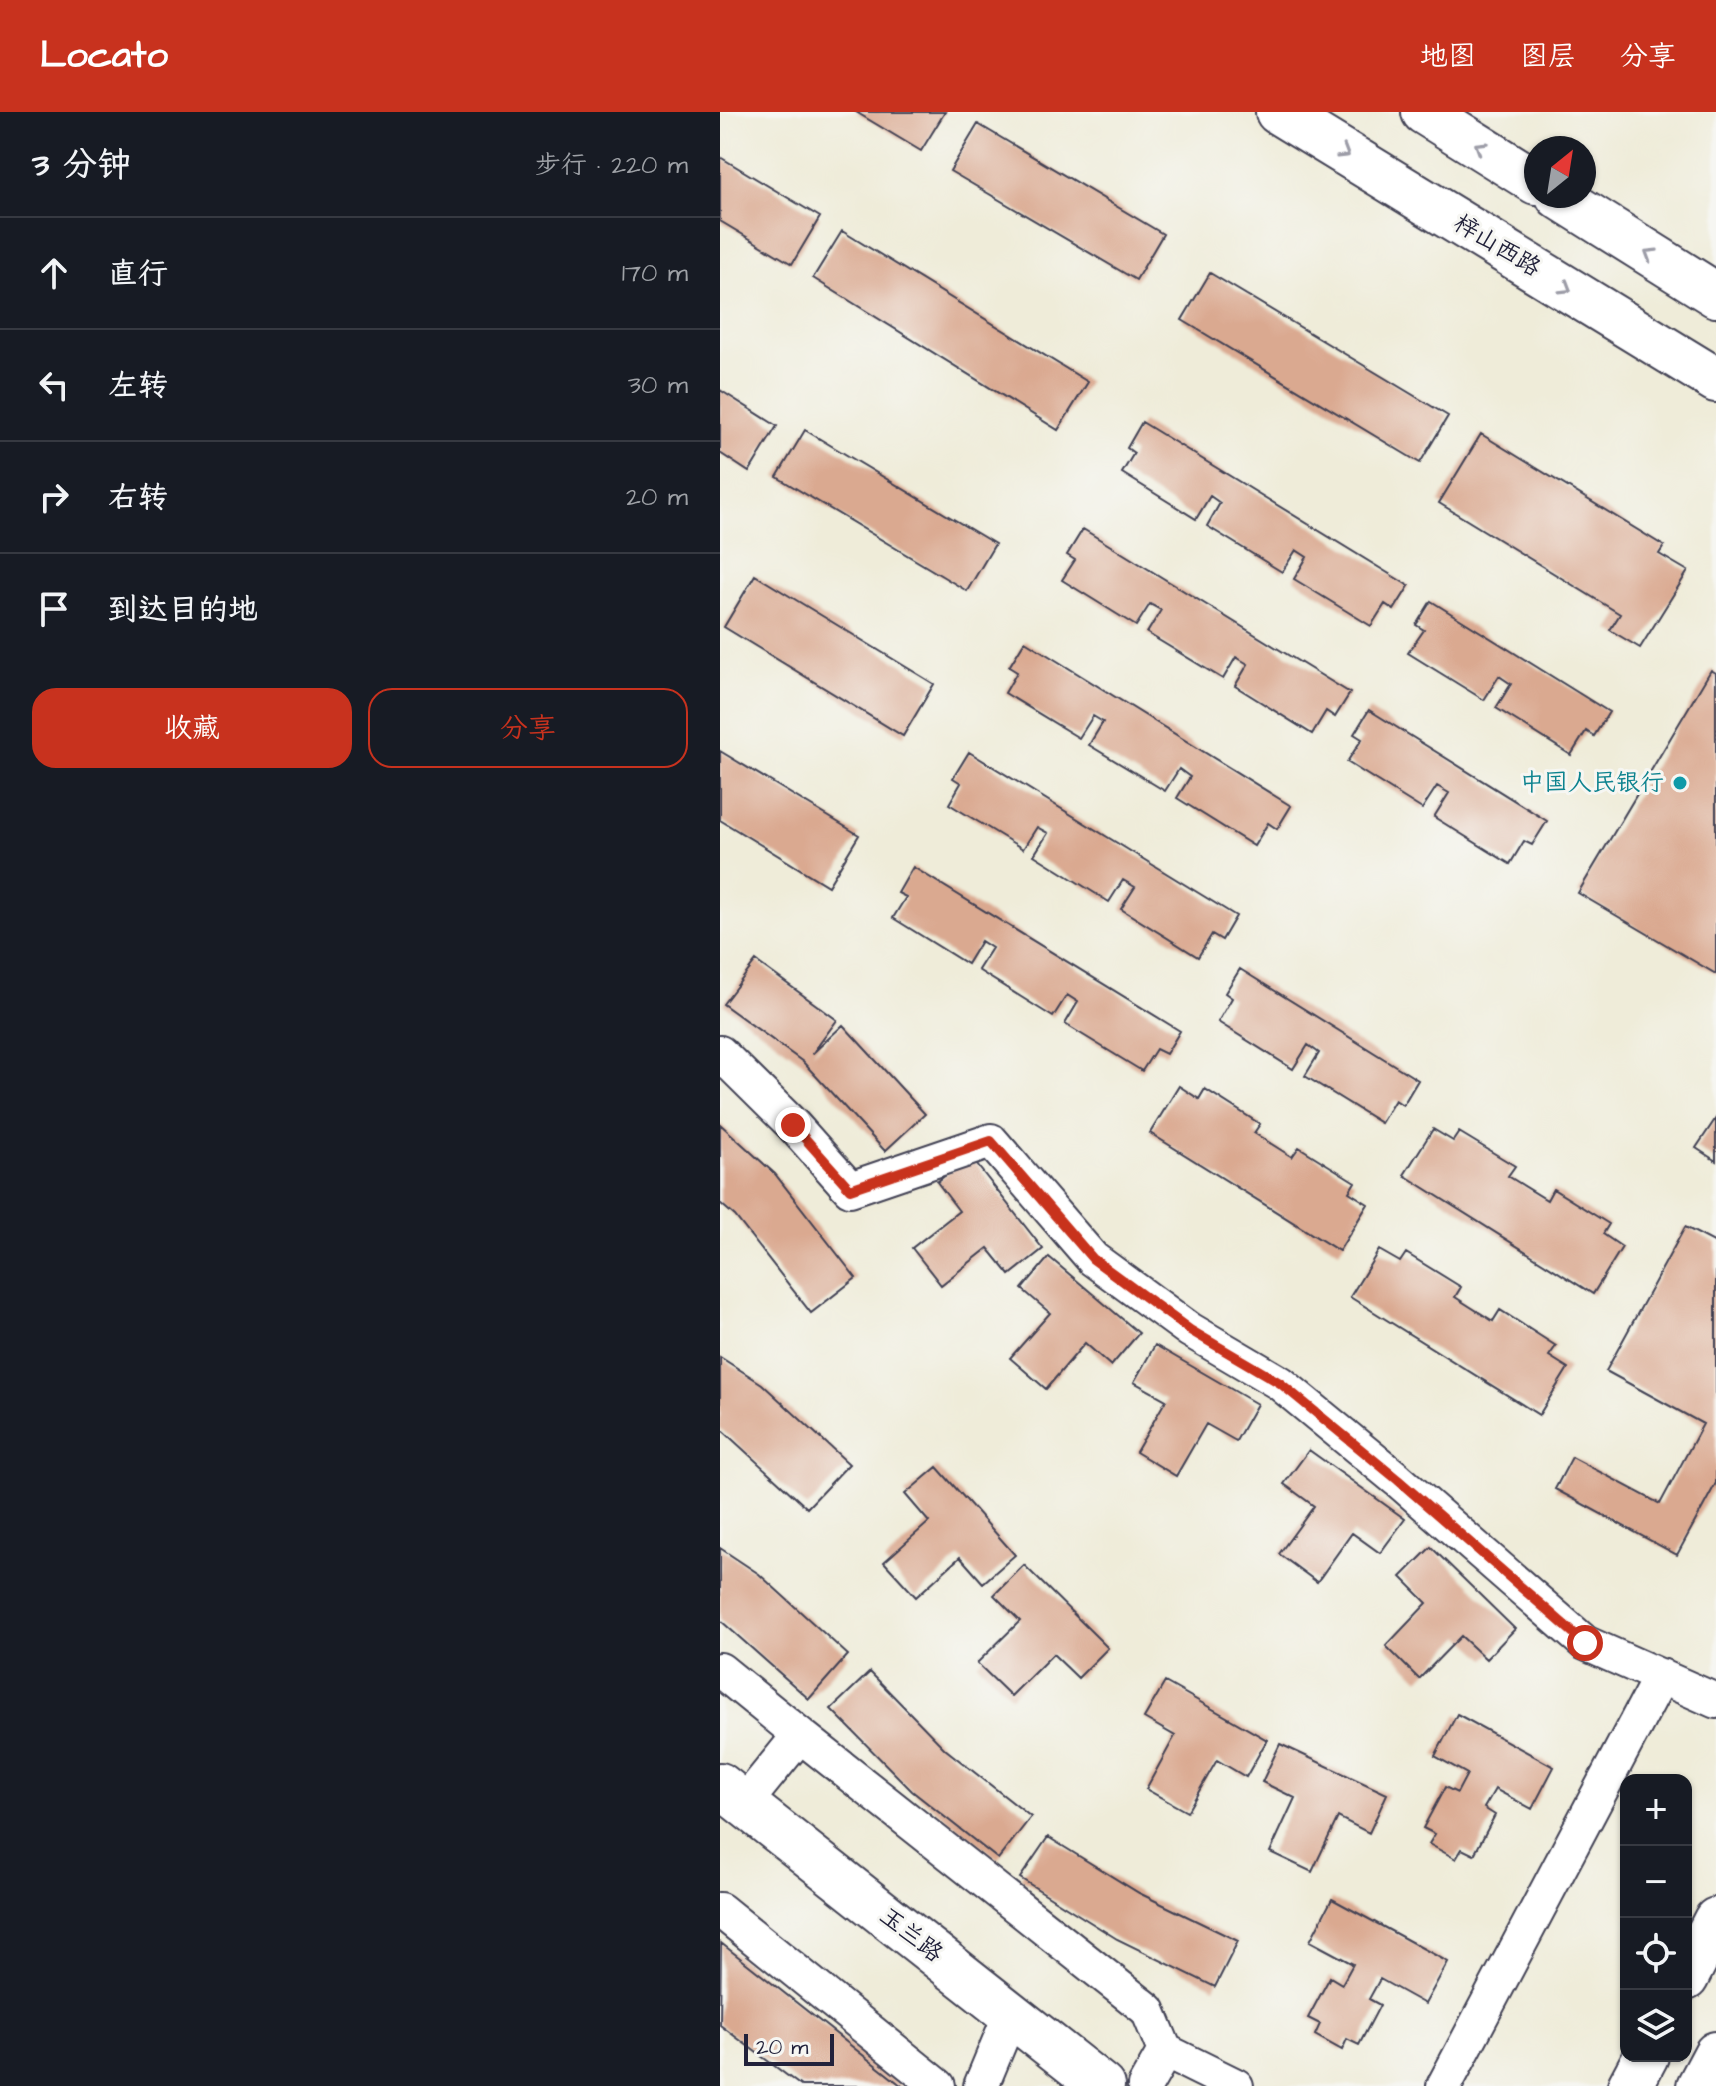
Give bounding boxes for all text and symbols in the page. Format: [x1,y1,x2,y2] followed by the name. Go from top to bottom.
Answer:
[40,30,168,82] text: Locato
[1420,37,1476,76] text: 地图
[1520,37,1576,76] text: 图层
[1620,37,1676,76] text: 分享
[1524,136,1596,208] north arrow
[32,141,131,189] text: 3 分钟
[1474,142,1489,157] one-way arrow
[1335,143,1350,158] one-way arrow
[535,147,688,183] text: 步行 · 220 m
[1447,207,1547,285] street label: 梓山西路
[1644,248,1659,263] one-way arrow
[32,251,76,295] icon: ahead
[108,253,168,295] text: 直行
[622,255,688,291] text: 170 m
[1557,279,1572,294] one-way arrow
[32,363,76,407] icon: left
[108,365,168,407] text: 左转
[628,367,688,403] text: 30 m
[32,475,76,519] icon: right
[108,477,168,519] text: 右转
[626,479,688,515] text: 20 m
[32,587,76,631] icon: arrive
[108,589,258,631] text: 到达目的地
[32,688,352,768] button: 收藏
[368,688,688,768] button: 分享
[1520,766,1664,800] place label: 中国人民银行
[1671,774,1689,792] marker: 中国人民银行
[775,1107,811,1143] route end
[1567,1625,1603,1661] route start
[1620,1774,1692,2062] map controls
[1620,1774,1692,1846] button: +
[1620,1846,1692,1918] button: −
[872,1899,950,1971] street label: 玉兰路
[1620,1918,1692,1990] button: locate
[1620,1990,1692,2062] button: layers
[744,2030,834,2066] scale bar
[756,2032,808,2063] text: 20 m

